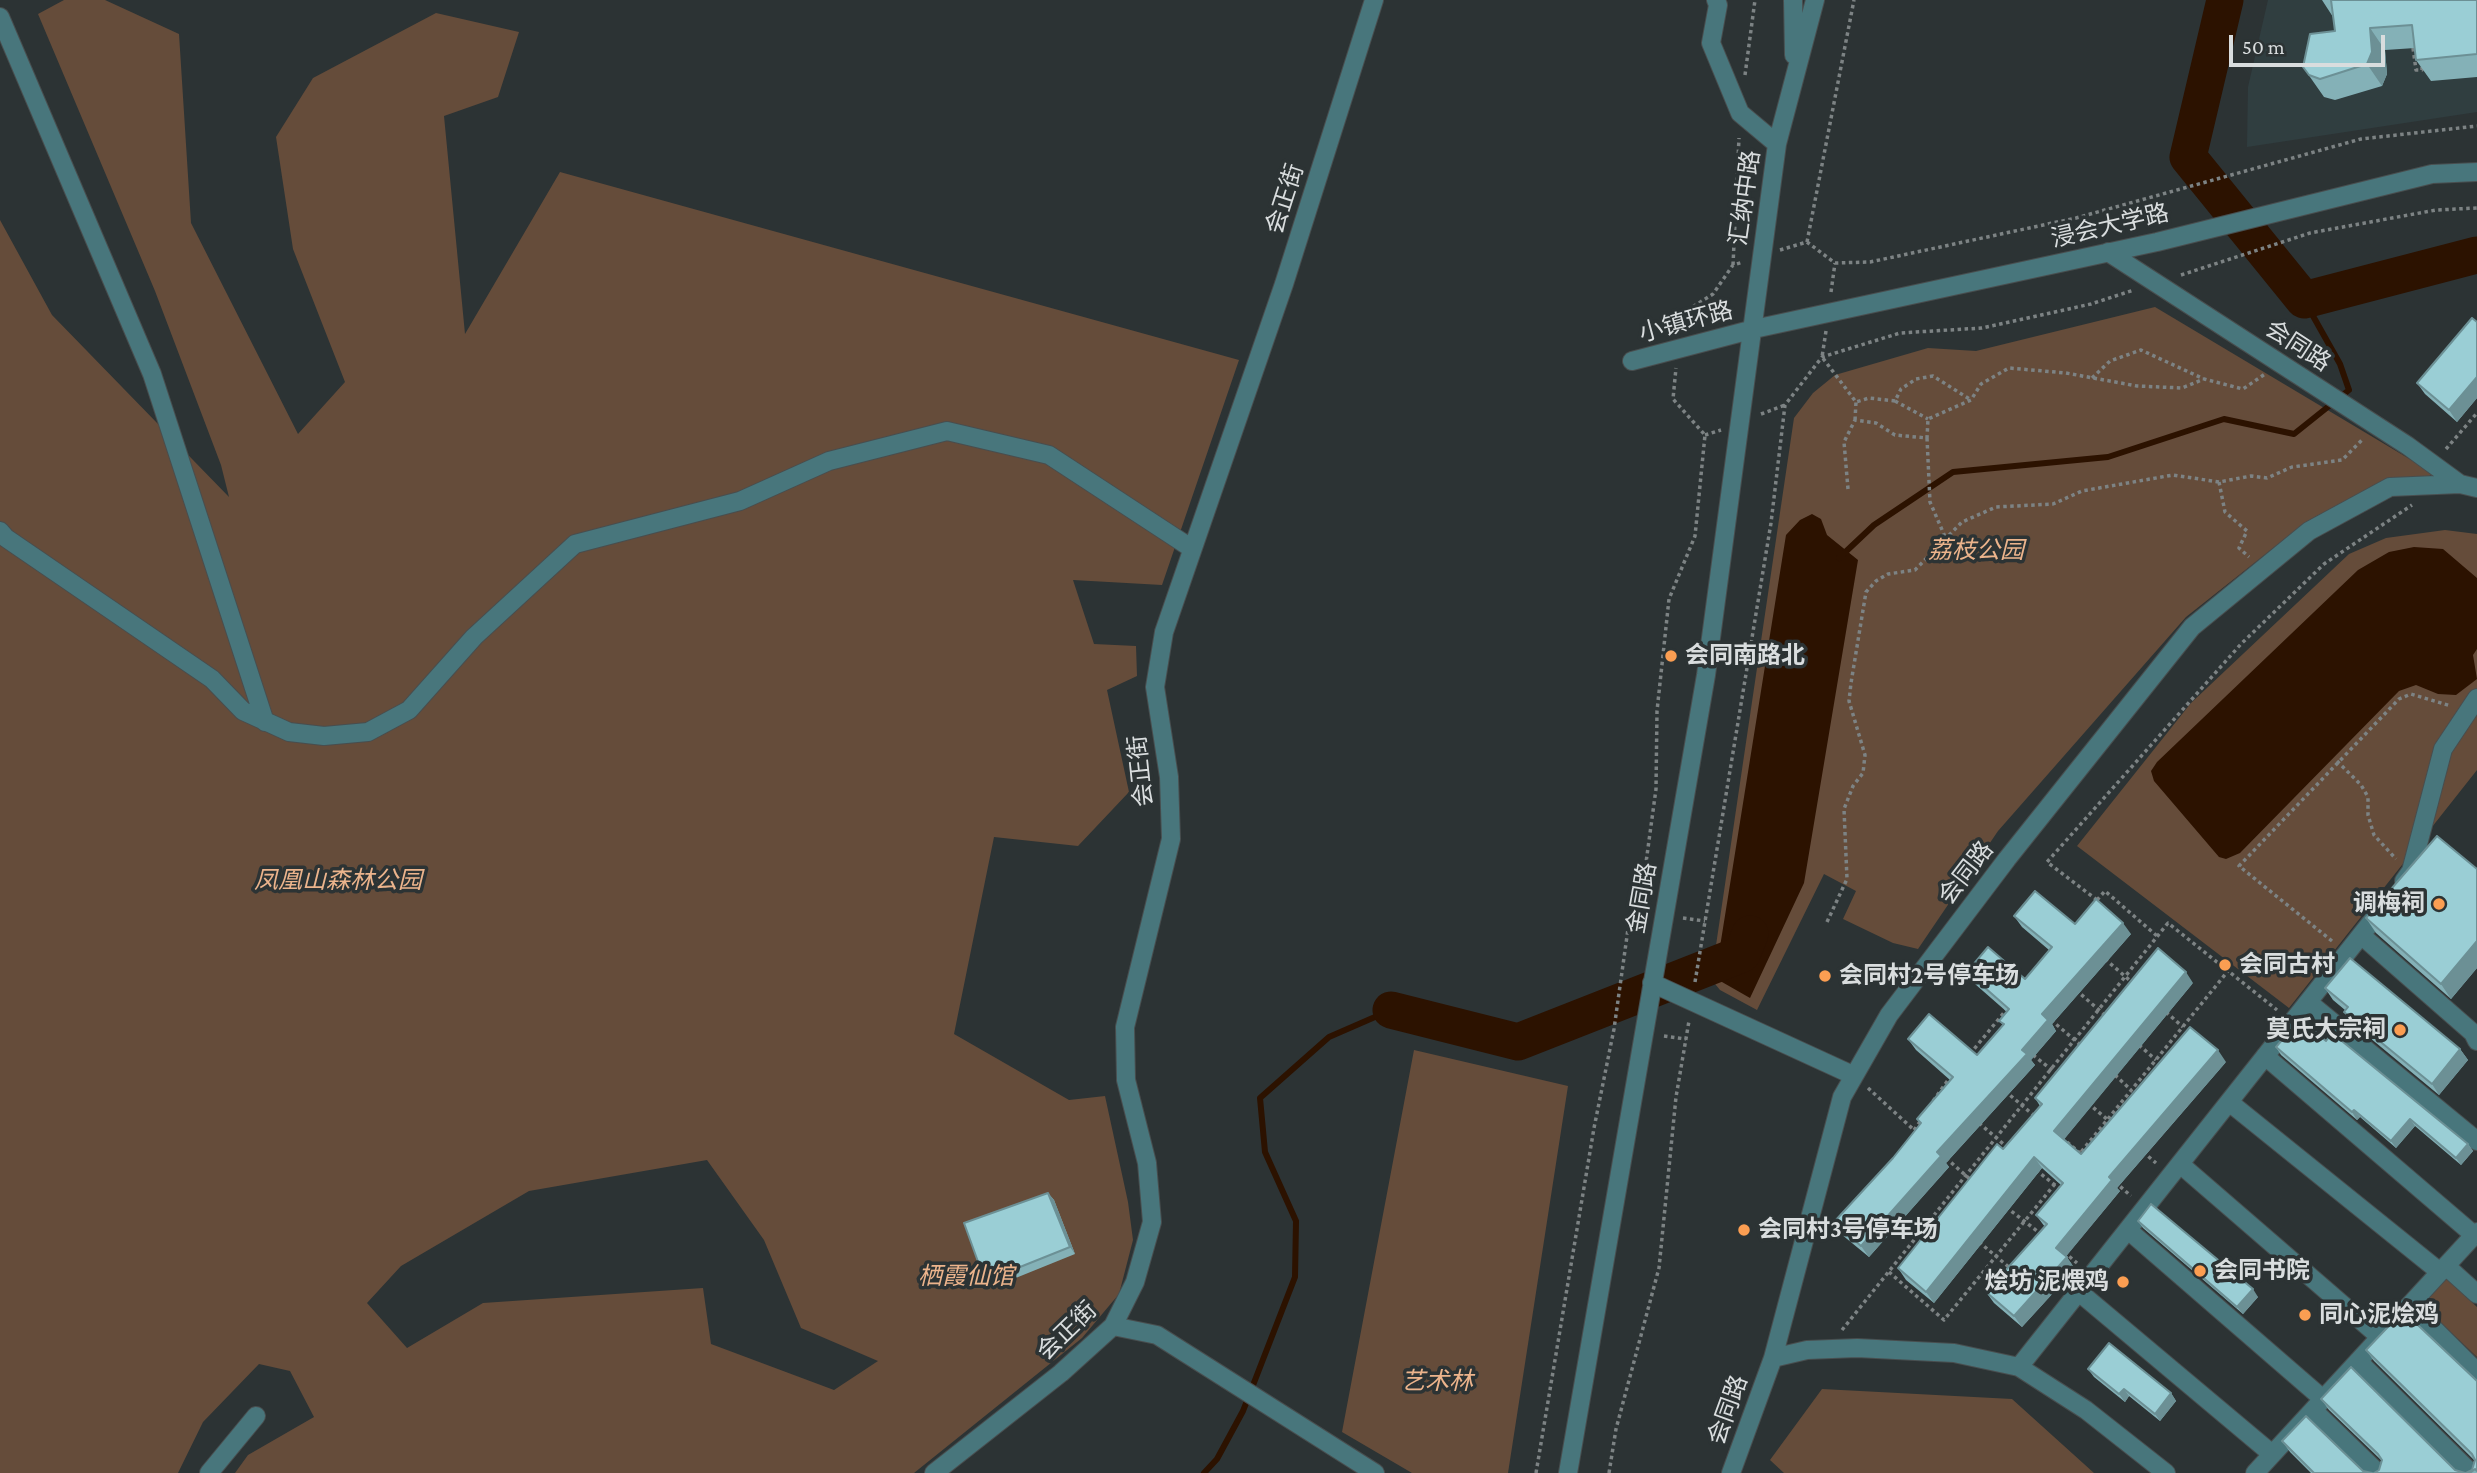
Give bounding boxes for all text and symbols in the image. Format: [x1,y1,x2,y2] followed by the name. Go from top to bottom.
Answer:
[2232,21,2388,65] scale bar
[2242,35,2285,59] text: 50 m
[1724,148,1766,248] street label: 汇纳中路
[1260,160,1310,238] street label: 会正街
[2048,198,2172,254] street label: 浸会大学路
[1636,296,1736,348] street label: 小镇环路
[2260,314,2336,378] street label: 会同路
[1928,537,2024,565] park label: 荔枝公园
[1685,642,1805,670] place label: 会同南路北
[1663,648,1679,664] marker: 会同南路北
[1123,734,1159,808] street label: 会正街
[1932,836,2000,910] street label: 会同路
[1622,860,1662,936] street label: 金同路
[254,867,422,895] park label: 凤凰山森林公园
[2353,890,2425,918] place label: 调梅祠
[2431,896,2447,912] marker: 调梅祠
[2239,951,2335,979] place label: 会同古村
[2217,957,2233,973] marker: 会同古村
[1839,962,2019,990] place label: 会同村2号停车场
[1817,968,1833,984] marker: 会同村2号停车场
[2266,1016,2386,1044] place label: 莫氏大宗祠
[2392,1022,2408,1038] marker: 莫氏大宗祠
[1758,1216,1938,1244] place label: 会同村3号停车场
[1736,1222,1752,1238] marker: 会同村3号停车场
[2214,1257,2310,1285] place label: 会同书院
[918,1263,1014,1291] park label: 栖霞仙馆
[2192,1263,2208,1279] marker: 会同书院
[1984,1268,2109,1296] place label: 烩坊 泥煨鸡
[2115,1274,2131,1290] marker: 烩坊 泥煨鸡
[1031,1296,1103,1366] street label: 会正街
[2319,1301,2439,1329] place label: 同心泥烩鸡
[2297,1307,2313,1323] marker: 同心泥烩鸡
[1401,1368,1473,1396] park label: 艺术林
[1702,1371,1754,1449] street label: 会同路

